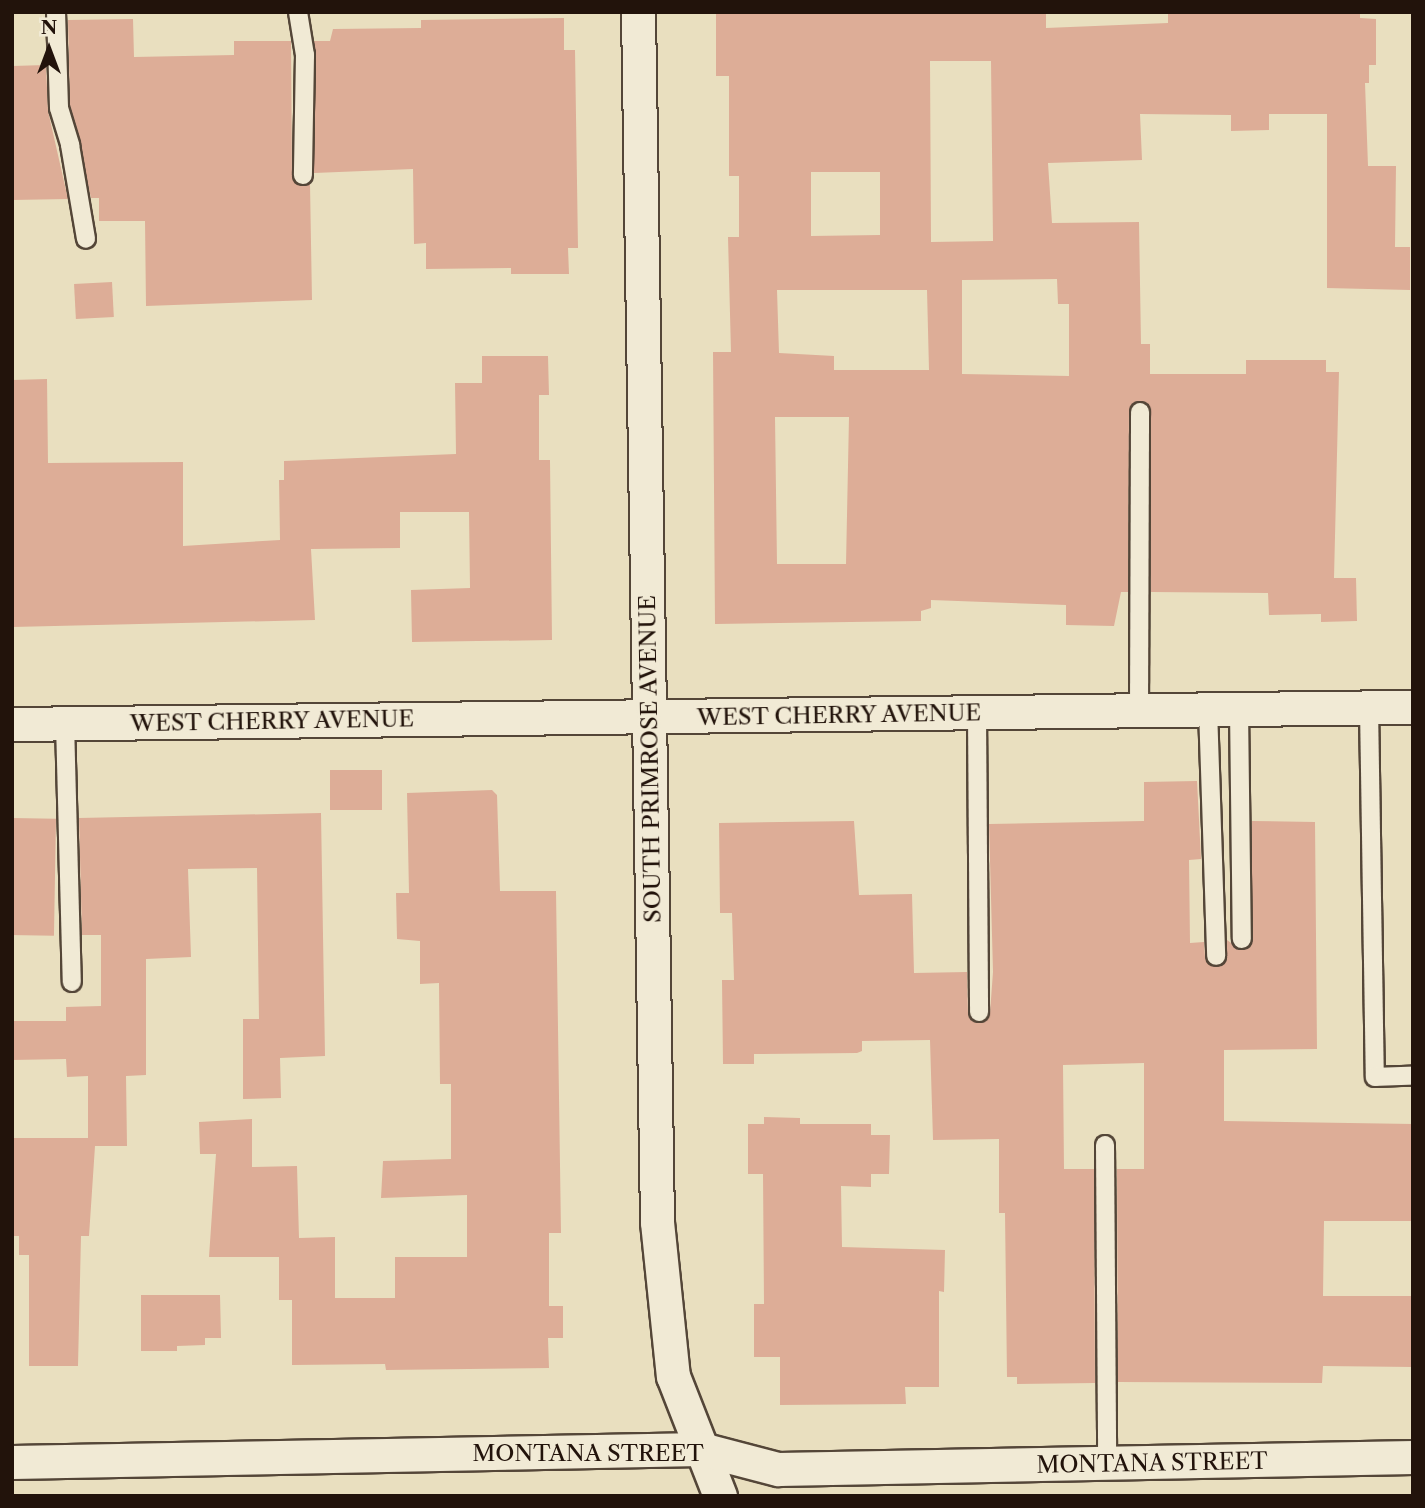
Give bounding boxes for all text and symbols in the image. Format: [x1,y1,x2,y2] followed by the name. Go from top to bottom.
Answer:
[14,14,84,84] north arrow
[41,16,57,39] text: N
[633,594,667,924] street label: SOUTH PRIMROSE AVENUE
[695,699,983,731] street label: WEST CHERRY AVENUE
[128,705,416,737] street label: WEST CHERRY AVENUE
[472,1439,704,1467] street label: MONTANA STREET
[1036,1447,1268,1479] street label: MONTANA STREET

